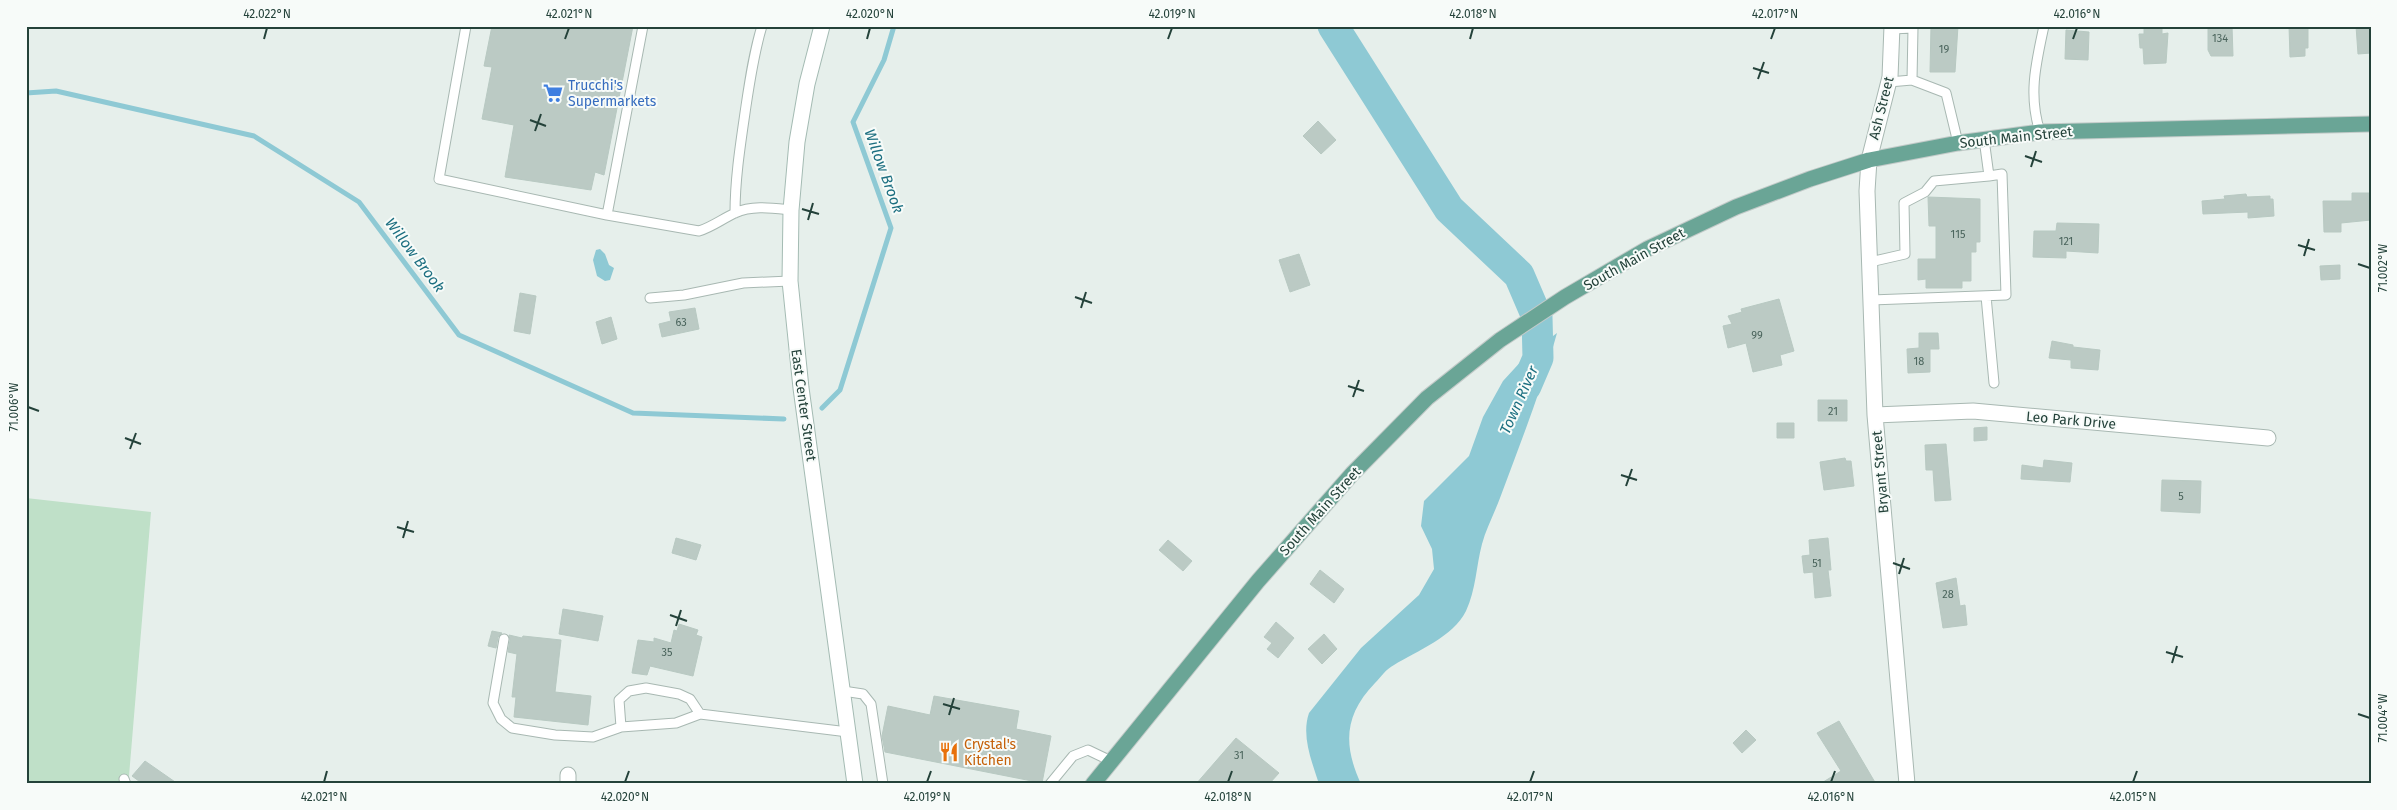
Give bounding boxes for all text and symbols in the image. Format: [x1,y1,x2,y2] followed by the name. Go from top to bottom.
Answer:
[243,7,291,21] text: 42.022°N
[546,7,592,21] text: 42.021°N
[846,7,894,21] text: 42.020°N
[1148,7,1196,21] text: 42.019°N
[1449,7,1497,21] text: 42.018°N
[1752,7,1798,21] text: 42.017°N
[2053,7,2101,21] text: 42.016°N
[2212,32,2228,45] house number: 134
[1939,43,1949,56] house number: 19
[1865,74,1898,141] street label: Ash Street
[568,77,657,110] place label: Trucchi's Supermarkets
[542,82,564,104] supermarket icon: Trucchi's Supermarkets
[1959,123,2074,152] street label: South Main Street
[860,127,908,215] water label: Willow Brook
[381,214,449,296] water label: Willow Brook
[1581,224,1689,294] street label: South Main Street
[1951,228,1966,241] house number: 115
[2059,235,2073,248] house number: 121
[2376,244,2390,292] text: 71.002°W
[675,316,687,329] house number: 63
[1751,329,1763,342] house number: 99
[787,348,820,463] street label: East Center Street
[1914,355,1924,368] house number: 18
[1496,362,1543,437] water label: Town River
[7,382,21,431] text: 71.006°W
[1828,405,1838,418] house number: 21
[2025,408,2117,433] street label: Leo Park Drive
[1868,429,1893,514] street label: Bryant Street
[1276,463,1365,559] street label: South Main Street
[2178,490,2184,503] house number: 5
[1812,557,1822,570] house number: 51
[1942,588,1954,601] house number: 28
[662,646,673,659] house number: 35
[2376,693,2390,743] text: 71.004°W
[964,736,1017,769] place label: Crystal's Kitchen
[938,741,960,763] restaurant icon: Crystal's Kitchen
[1234,749,1244,762] house number: 31
[301,790,347,804] text: 42.021°N
[601,790,649,804] text: 42.020°N
[903,790,951,804] text: 42.019°N
[1204,790,1252,804] text: 42.018°N
[1507,790,1553,804] text: 42.017°N
[1807,790,1855,804] text: 42.016°N
[2110,790,2156,804] text: 42.015°N

